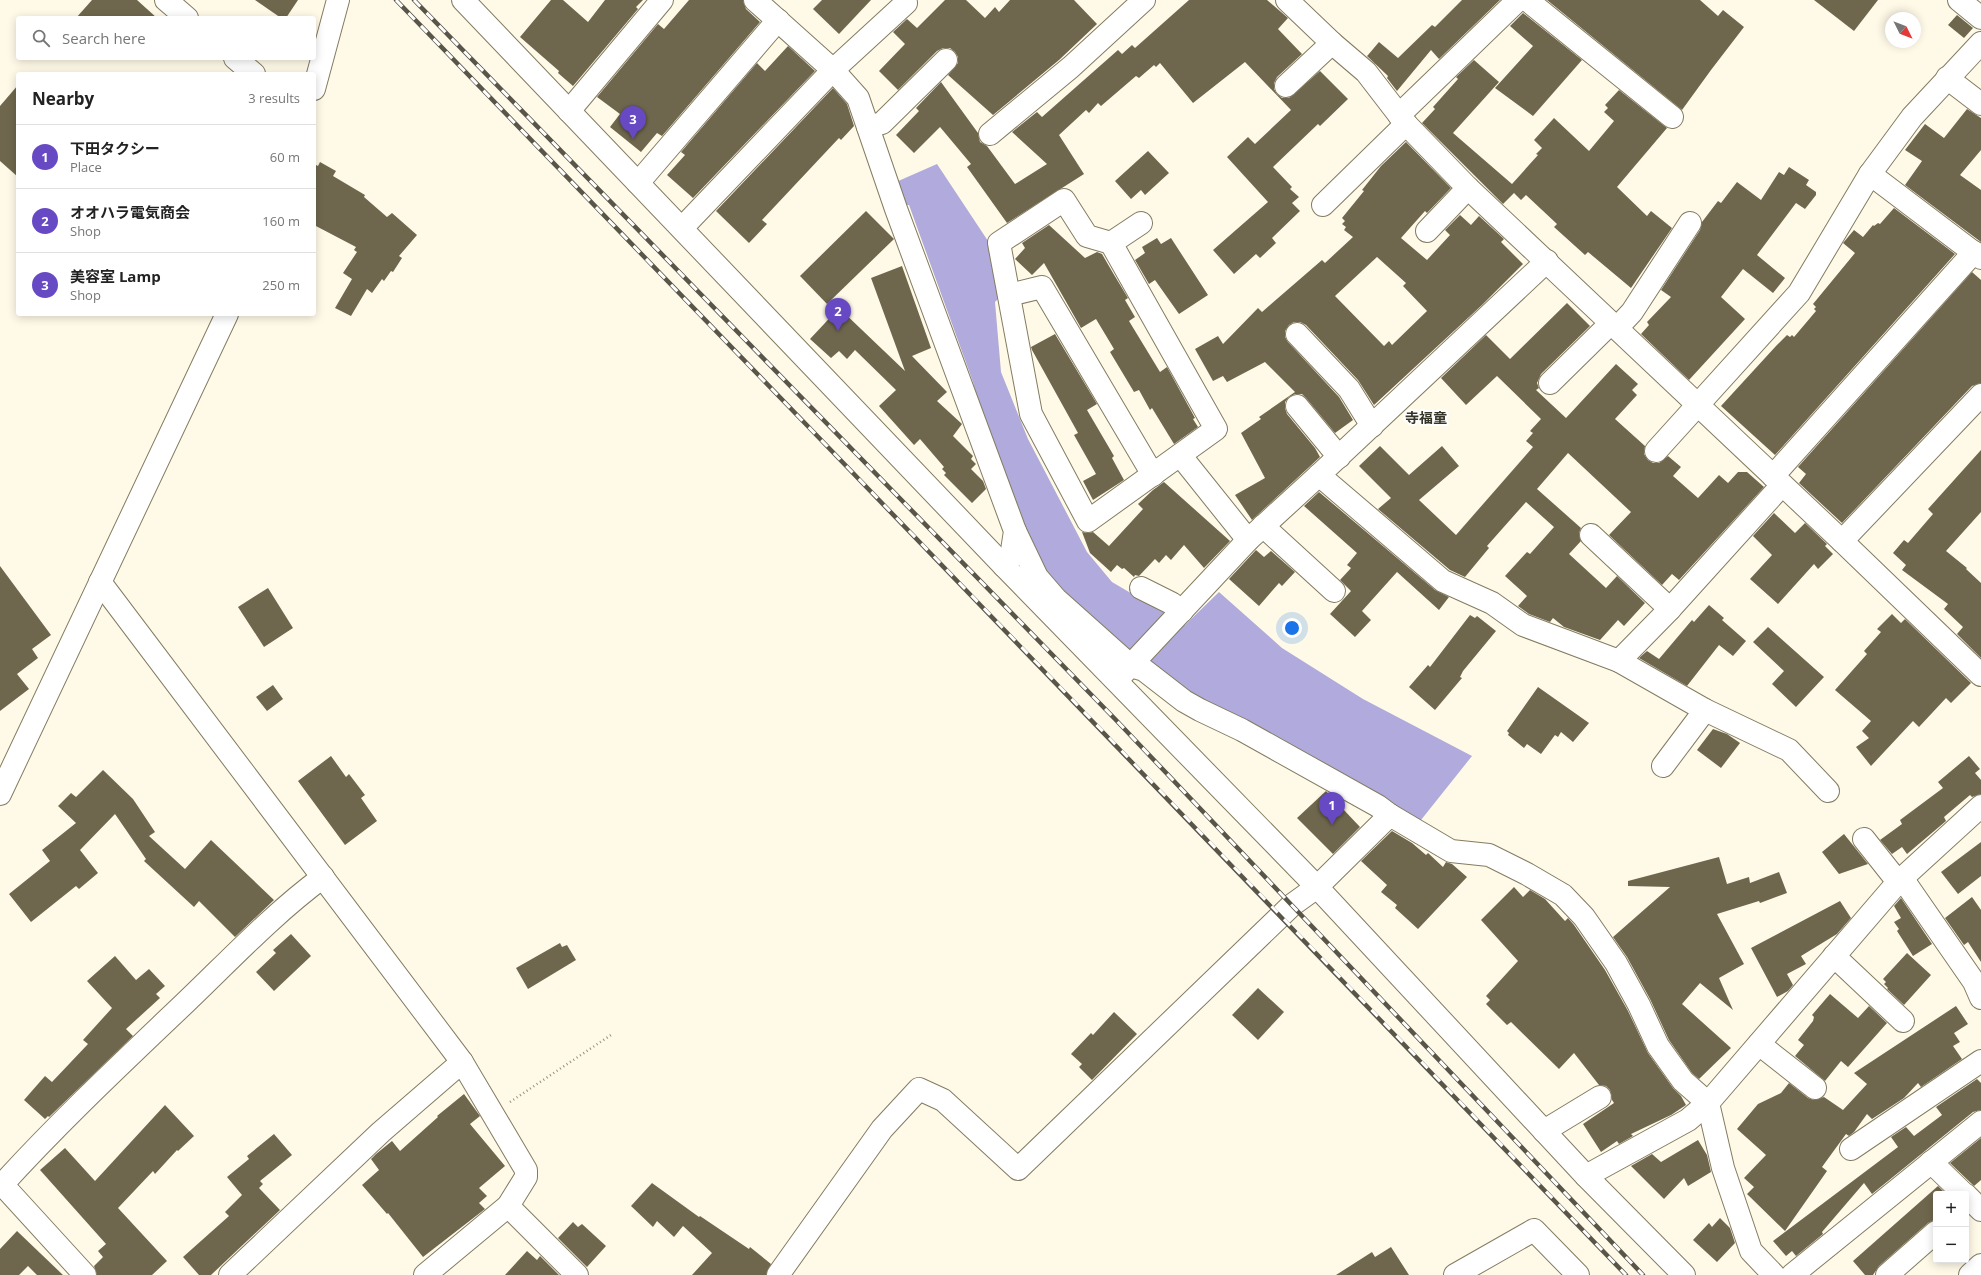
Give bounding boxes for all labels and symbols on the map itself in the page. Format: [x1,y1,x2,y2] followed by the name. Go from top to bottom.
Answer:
[1885,12,1921,48] north arrow
[620,106,646,139] pin: 3
[825,298,851,331] pin: 2
[1405,408,1447,427] district label: 寺福童
[1282,618,1302,638] your location
[1319,792,1345,825] pin: 1

